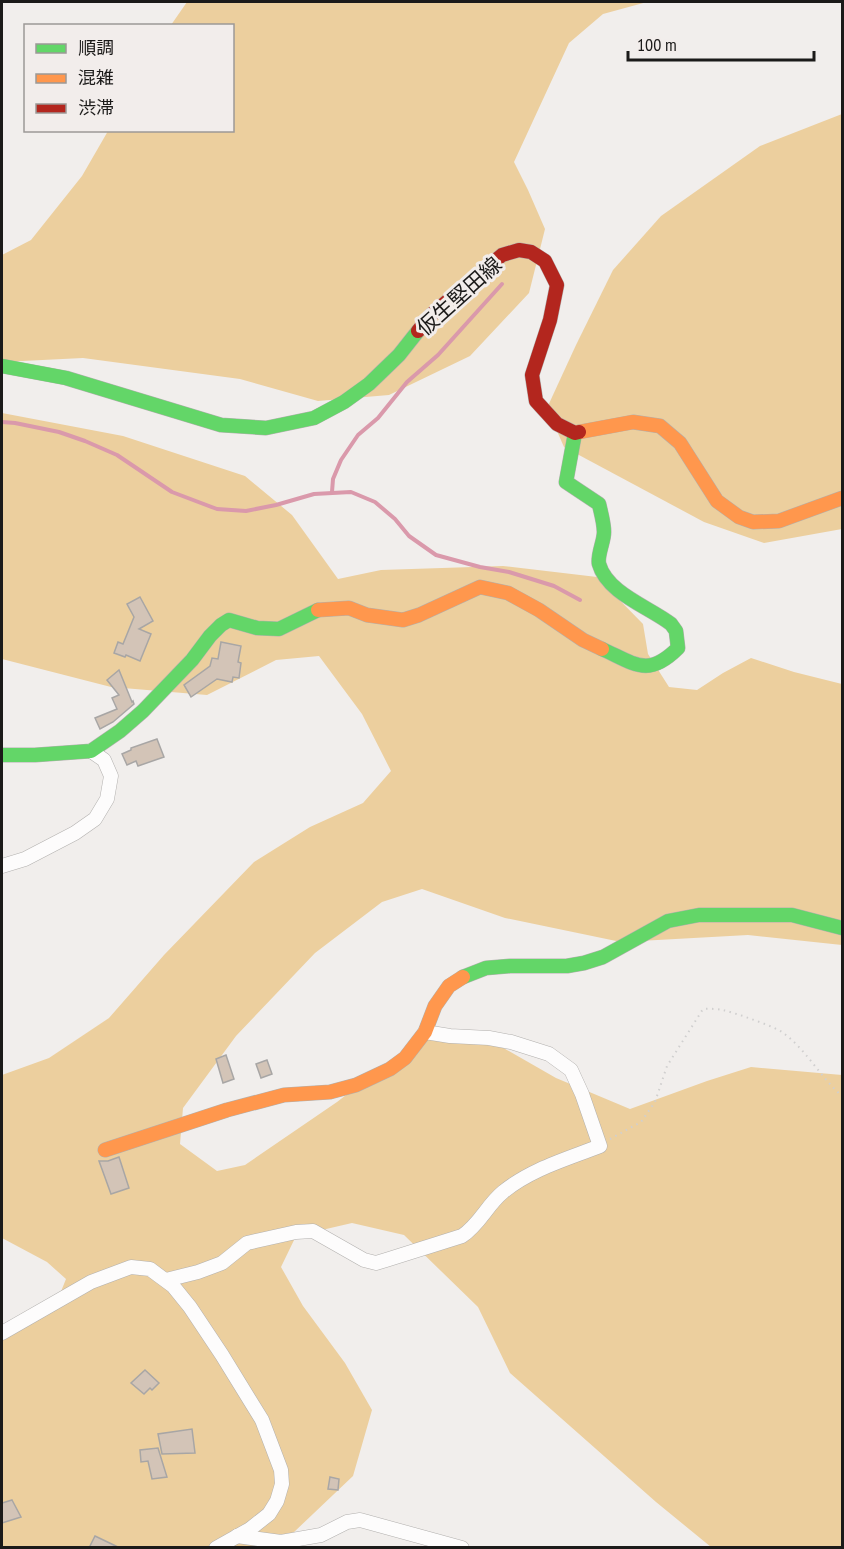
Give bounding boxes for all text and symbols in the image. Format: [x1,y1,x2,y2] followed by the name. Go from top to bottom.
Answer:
[24,24,234,132] legend
[628,24,814,62] scale bar
[637,33,677,56] text: 100 m
[78,36,114,59] text: 順調
[78,66,114,89] text: 混雑
[78,96,114,119] text: 渋滞
[411,251,507,341] street label: 仮生堅田線

